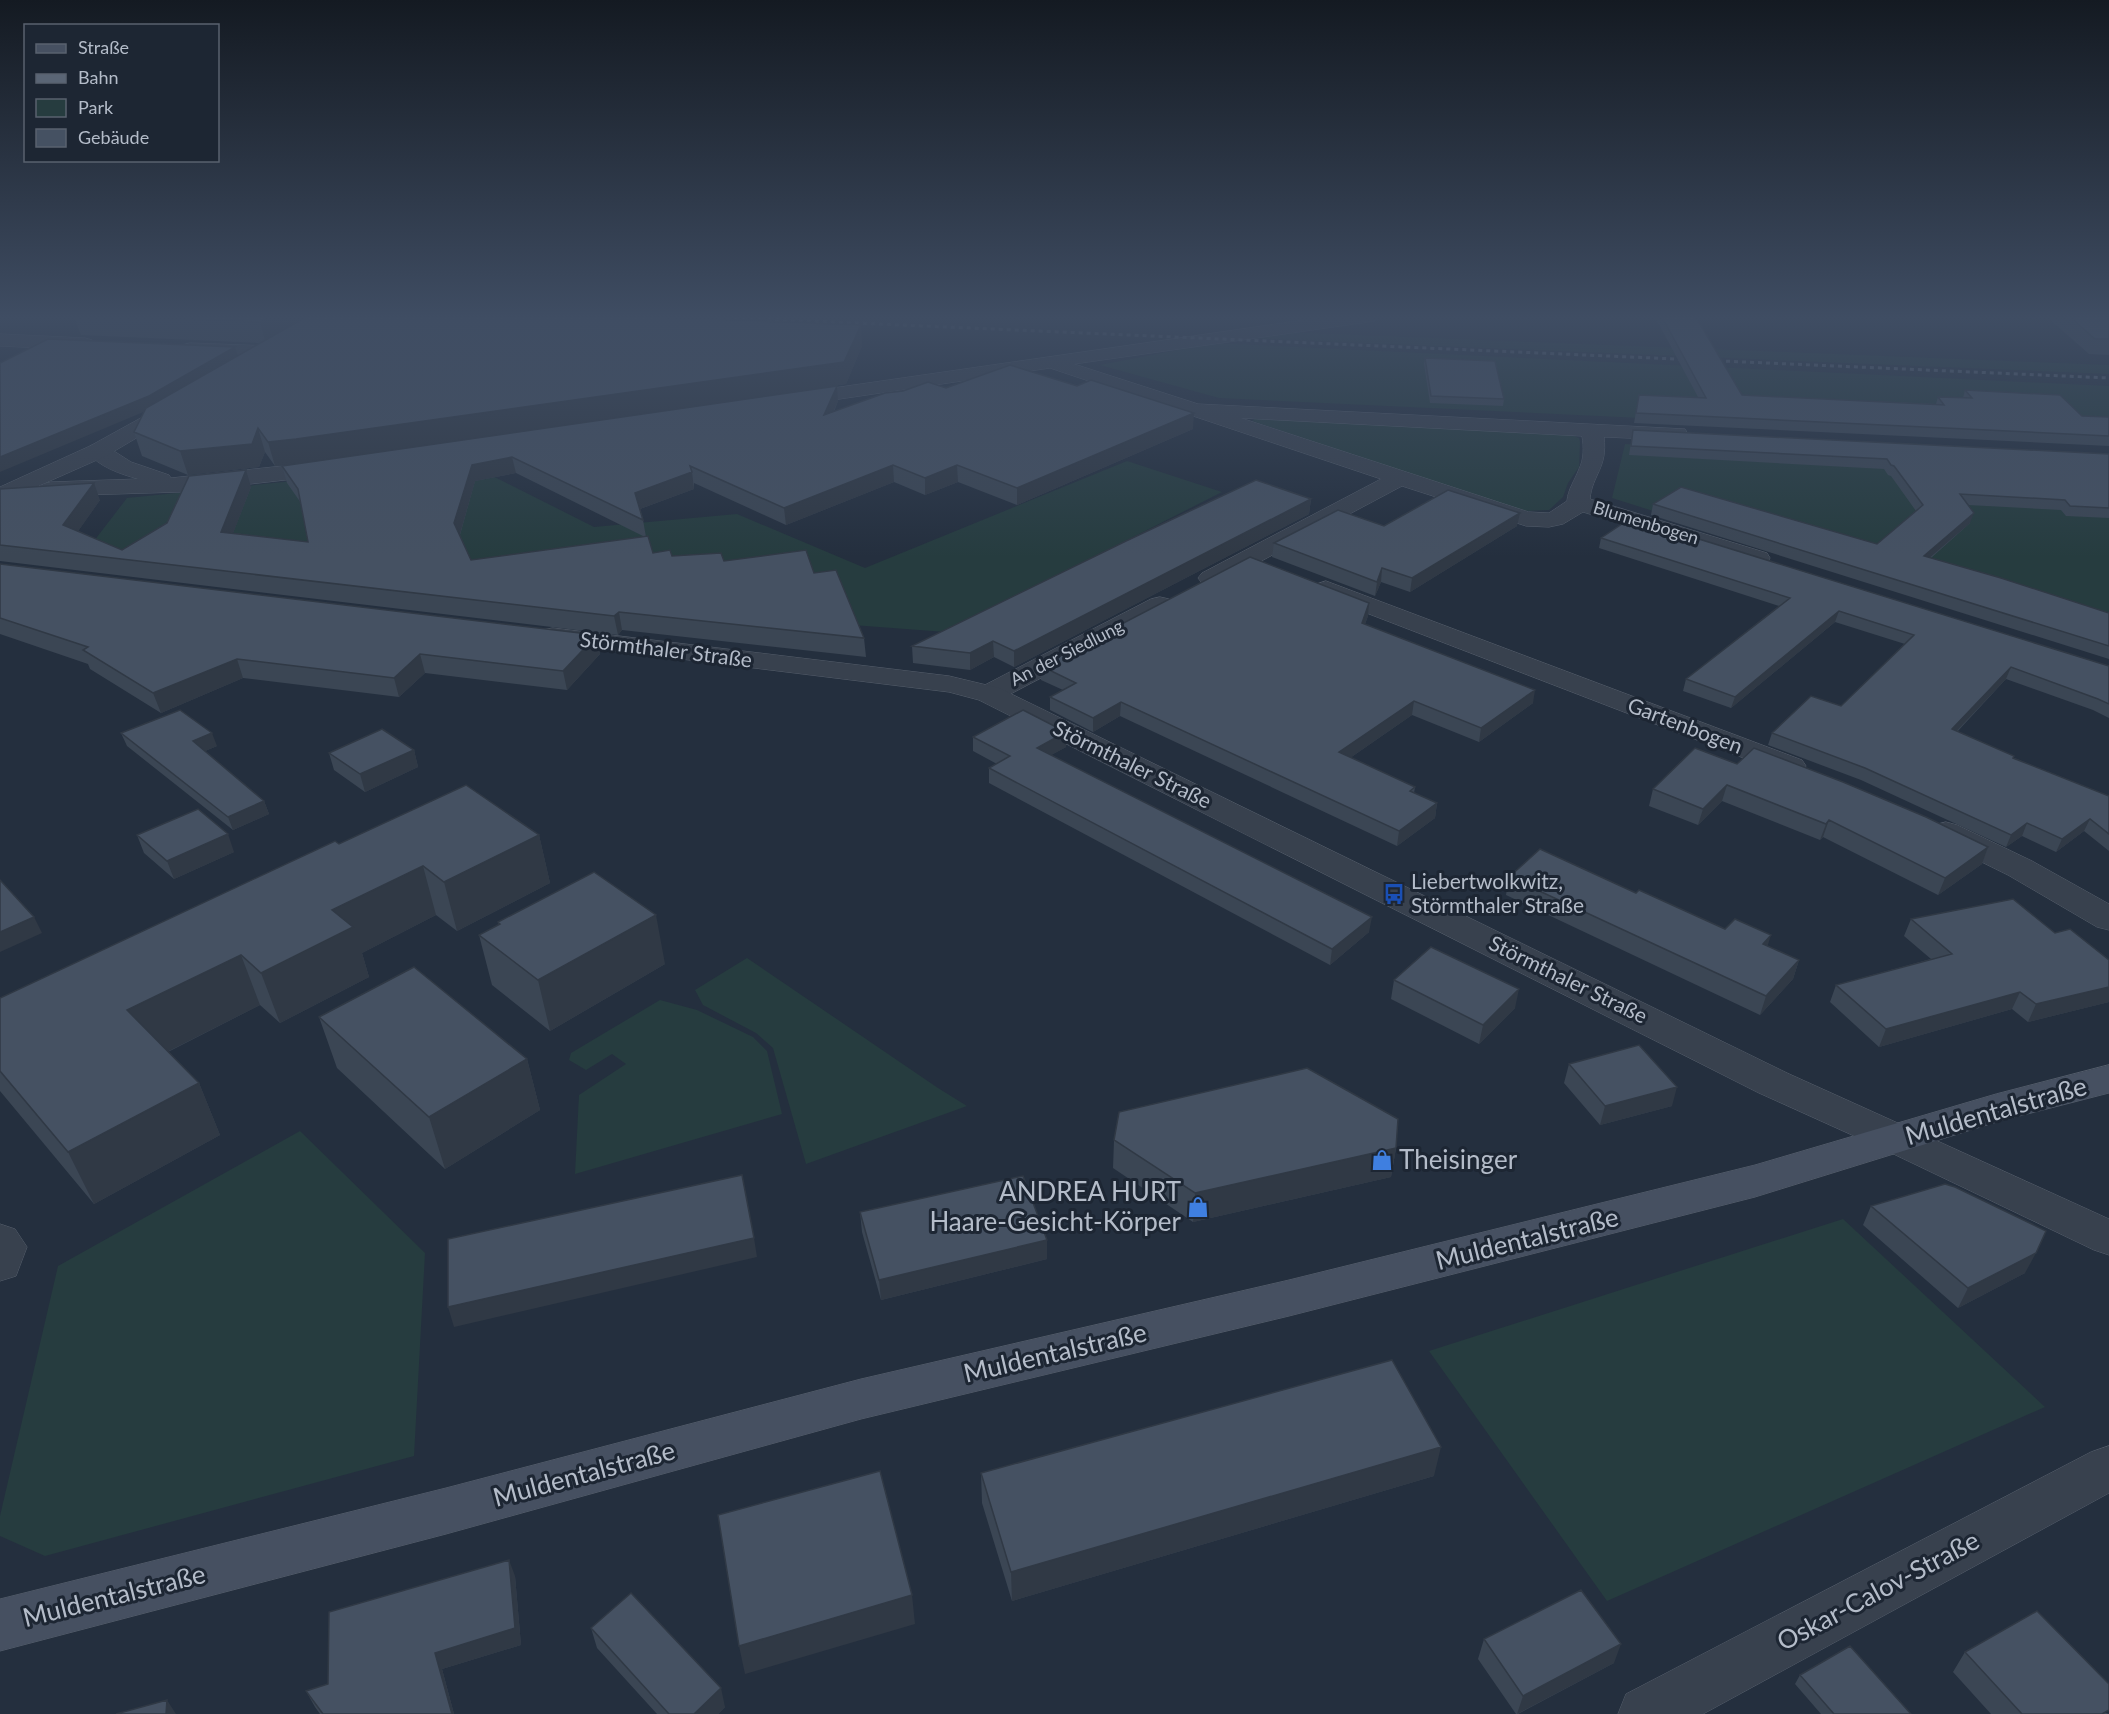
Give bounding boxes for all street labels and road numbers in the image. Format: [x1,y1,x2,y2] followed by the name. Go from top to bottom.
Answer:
[1591,496,1702,549] street label: Blumenbogen
[1006,614,1127,690] street label: An der Siedlung
[579,626,754,671] street label: Störmthaler Straße
[1625,691,1746,758] street label: Gartenbogen
[1049,714,1216,813] street label: Störmthaler Straße
[1485,929,1652,1028] street label: Störmthaler Straße
[1901,1069,2090,1151] street label: Muldentalstraße
[1432,1200,1621,1276] street label: Muldentalstraße
[960,1315,1150,1389] street label: Muldentalstraße
[489,1433,678,1513] street label: Muldentalstraße
[1771,1523,1984,1657] street label: Oskar-Calov-Straße
[19,1557,208,1633] street label: Muldentalstraße

